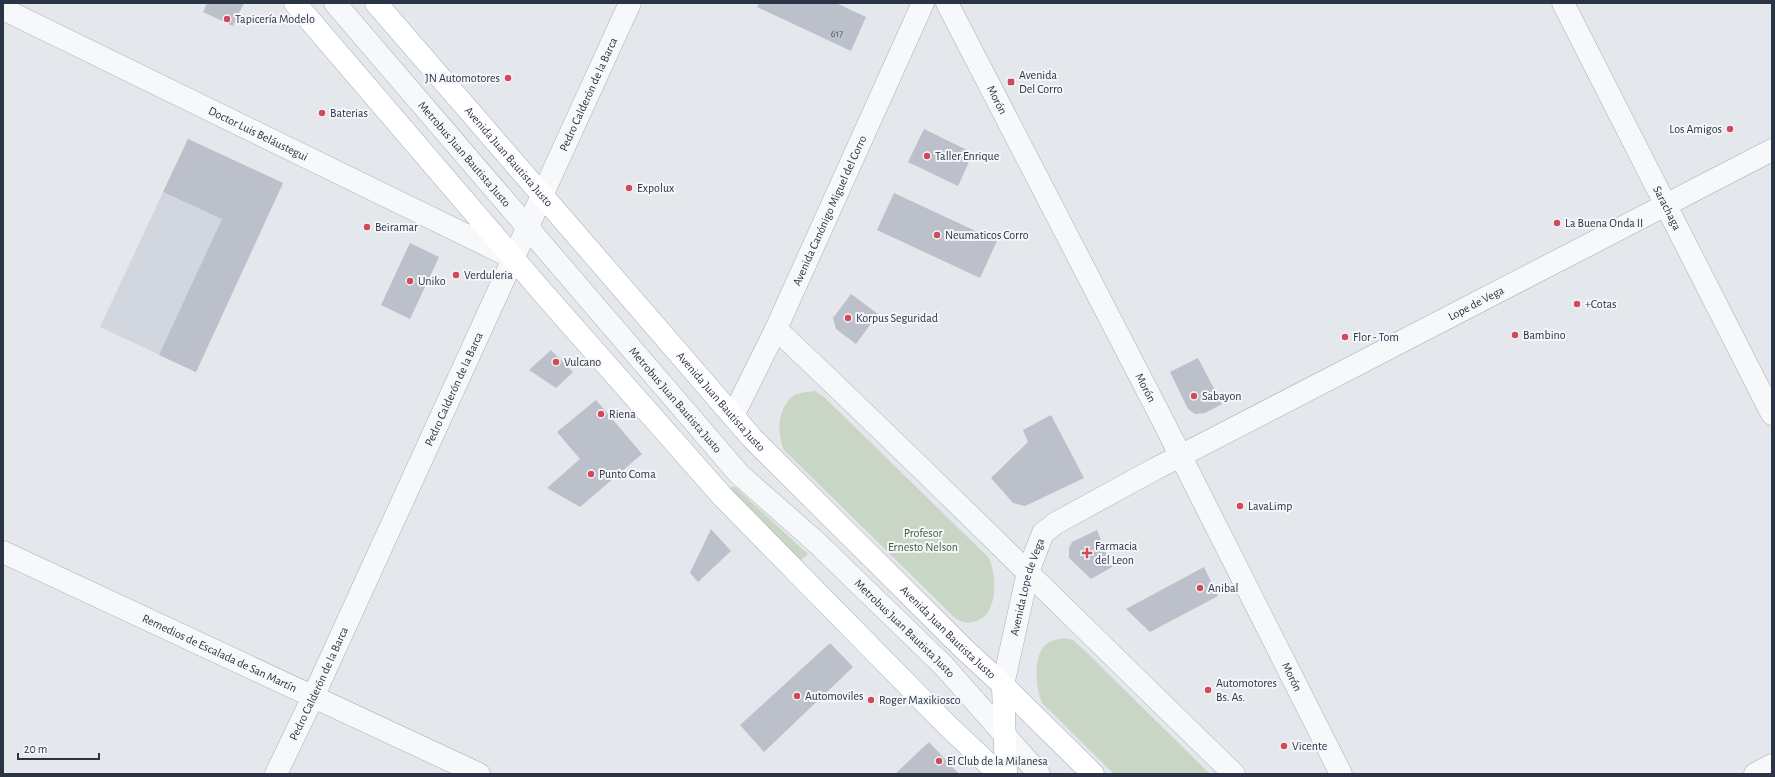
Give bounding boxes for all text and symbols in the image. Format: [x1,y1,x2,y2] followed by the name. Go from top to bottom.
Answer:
[235,13,315,25] place label: Tapicería Modelo
[222,14,232,24] marker: Tapicería Modelo
[831,29,843,39] house number: 617
[557,35,620,153] street label: Pedro Calderón de la Barca
[1019,69,1063,95] place label: Avenida Del Corro
[425,72,500,84] place label: JN Automotores
[503,73,513,83] marker: JN Automotores
[1006,77,1016,87] marker: Avenida Del Corro
[985,83,1009,116] street label: Morón
[416,99,513,209] street label: Metrobus Juan Bautista Justo
[207,104,310,163] street label: Doctor Luis Beláustegui
[462,104,555,209] street label: Avenida Juan Bautista Justo
[330,107,368,119] place label: Baterias
[317,108,327,118] marker: Baterias
[1669,123,1722,135] place label: Los Amigos
[1725,124,1735,134] marker: Los Amigos
[790,133,869,288] street label: Avenida Canónigo Miguel del Corro
[935,150,999,162] place label: Taller Enrique
[922,151,932,161] marker: Taller Enrique
[637,182,674,194] place label: Expolux
[624,183,634,193] marker: Expolux
[1651,184,1684,232] street label: Sarachaga
[1565,217,1643,229] place label: La Buena Onda II
[1552,218,1562,228] marker: La Buena Onda II
[375,221,418,233] place label: Beiramar
[362,222,372,232] marker: Beiramar
[945,229,1029,241] place label: Neumaticos Corro
[932,230,942,240] marker: Neumaticos Corro
[464,269,513,281] place label: Verduleria
[451,270,461,280] marker: Verduleria
[418,275,446,287] place label: Uniko
[405,276,415,286] marker: Uniko
[1446,284,1506,322] street label: Lope de Vega
[1585,298,1616,310] place label: +Cotas
[1572,299,1582,309] marker: +Cotas
[856,312,938,324] place label: Korpus Seguridad
[843,313,853,323] marker: Korpus Seguridad
[1523,329,1566,341] place label: Bambino
[423,330,485,448] street label: Pedro Calderón de la Barca
[1510,330,1520,340] marker: Bambino
[1353,331,1399,343] place label: Flor - Tom
[1340,332,1350,342] marker: Flor - Tom
[627,345,724,455] street label: Metrobus Juan Bautista Justo
[674,349,768,454] street label: Avenida Juan Bautista Justo
[564,356,601,368] place label: Vulcano
[551,357,561,367] marker: Vulcano
[1133,371,1158,404] street label: Morón
[1202,390,1241,403] place label: Sabayon
[1189,391,1199,401] marker: Sabayon
[609,408,636,420] place label: Riena
[596,409,606,419] marker: Riena
[599,468,656,480] place label: Punto Coma
[586,469,596,479] marker: Punto Coma
[1248,500,1292,512] place label: LavaLimp
[1235,501,1245,511] marker: LavaLimp
[888,527,958,553] park label: Profesor Ernesto Nelson
[1008,536,1047,637] street label: Avenida Lope de Vega
[1095,540,1138,566] place label: Farmacia del Leon
[1082,548,1092,558] marker: Farmacia del Leon
[852,577,957,680] street label: Metrobus Juan Bautista Justo
[1208,582,1239,594] place label: Anibal
[898,583,998,681] street label: Avenida Juan Bautista Justo
[1195,583,1205,593] marker: Anibal
[140,612,299,694] street label: Remedios de Escalada de San Martín
[287,625,350,742] street label: Pedro Calderón de la Barca
[1280,660,1304,693] street label: Morón
[1216,677,1277,703] place label: Automotores Bs. As.
[1203,685,1213,695] marker: Automotores Bs. As.
[805,690,864,702] place label: Automoviles
[792,691,802,701] marker: Automoviles
[879,694,961,706] place label: Roger Maxikiosco
[866,695,876,705] marker: Roger Maxikiosco
[18,735,99,761] scale bar
[1292,740,1327,752] place label: Vicente
[1279,741,1289,751] marker: Vicente
[24,743,47,755] text: 20 m
[947,755,1048,767] place label: El Club de la Milanesa
[934,756,944,766] marker: El Club de la Milanesa

